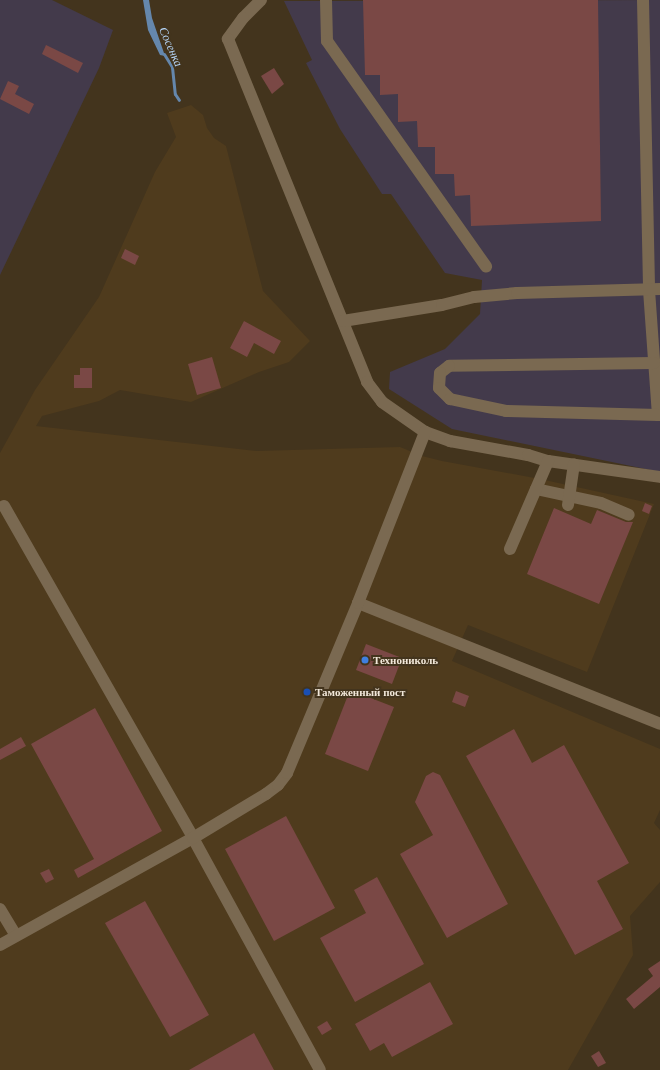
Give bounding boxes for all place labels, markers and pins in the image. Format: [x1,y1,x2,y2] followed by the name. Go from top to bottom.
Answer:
[373,653,438,667] place label: Технониколь
[360,655,370,665] marker: Технониколь
[315,685,405,699] place label: Таможенный пост
[302,687,312,697] marker: Таможенный пост

